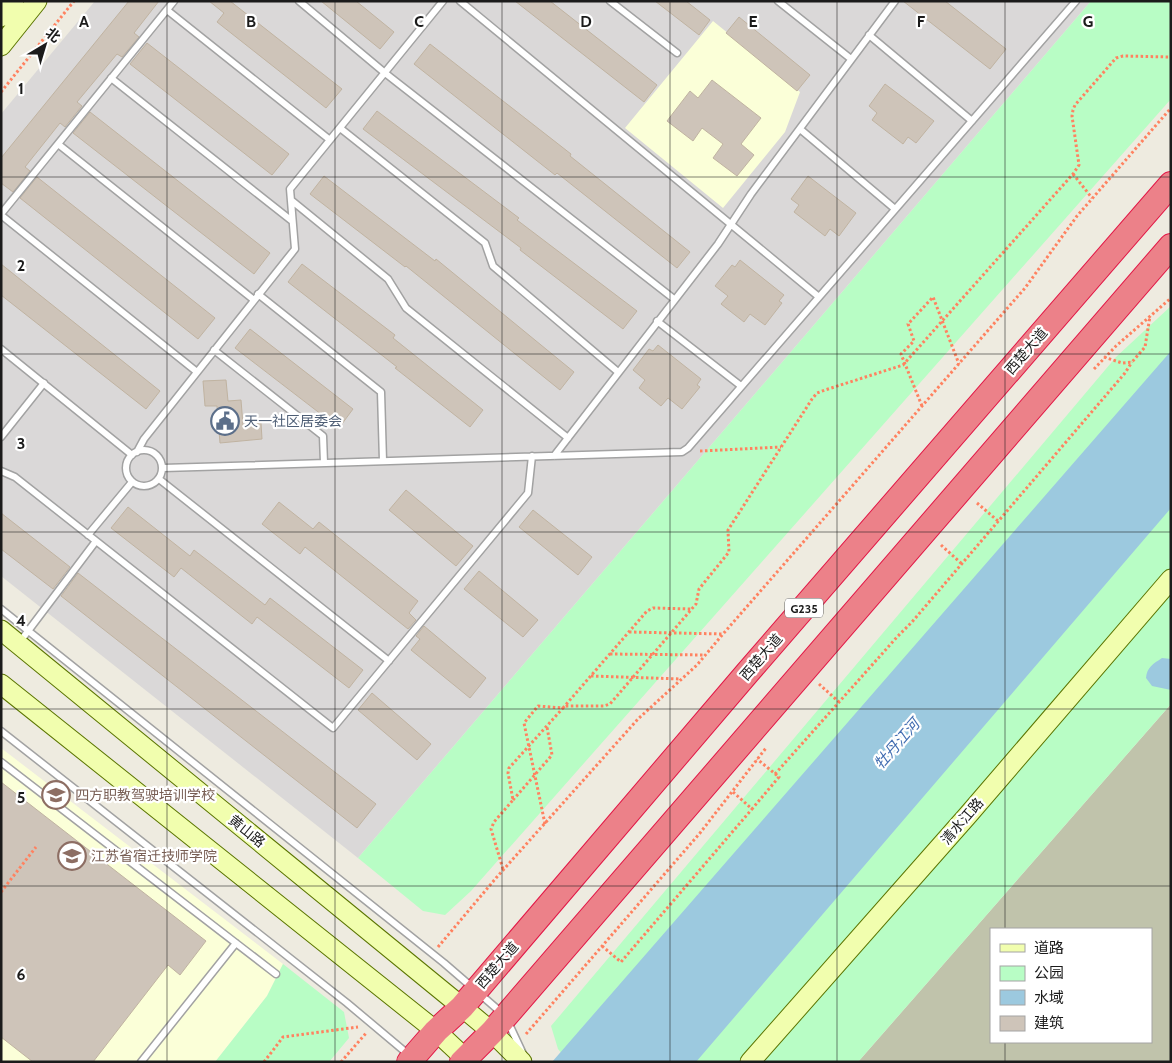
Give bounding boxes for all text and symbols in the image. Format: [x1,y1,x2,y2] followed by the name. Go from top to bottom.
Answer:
[79,12,89,31] text: A
[246,12,256,31] text: B
[414,12,424,31] text: C
[580,12,592,31] text: D
[748,12,758,31] text: E
[917,12,926,31] text: F
[1083,12,1093,31] text: G
[20,20,70,70] north arrow
[42,23,64,46] text: 北
[18,79,24,98] text: 1
[17,256,25,275] text: 2
[1001,324,1051,378] street label: 西楚大道
[210,406,240,436] public building icon: 天一社区居委会
[244,412,342,430] place label: 天一社区居委会
[17,434,25,453] text: 3
[785,598,823,618] road number: G235
[16,611,26,630] text: 4
[736,630,786,684] street label: 西楚大道
[871,713,925,773] water label: 牡丹江河
[41,780,71,810] school or university icon: 四方职教驾驶培训学校
[75,786,215,804] place label: 四方职教驾驶培训学校
[17,788,25,807] text: 5
[937,794,987,848] street label: 清水江路
[225,811,269,851] street label: 黄山路
[57,841,87,871] school or university icon: 江苏省宿迁技师学院
[91,847,217,865] place label: 江苏省宿迁技师学院
[990,928,1152,1043] legend
[472,938,522,992] street label: 西楚大道
[1034,939,1064,957] text: 道路
[1034,964,1064,982] text: 公园
[17,965,26,984] text: 6
[1034,989,1064,1007] text: 水域
[1034,1014,1064,1032] text: 建筑

